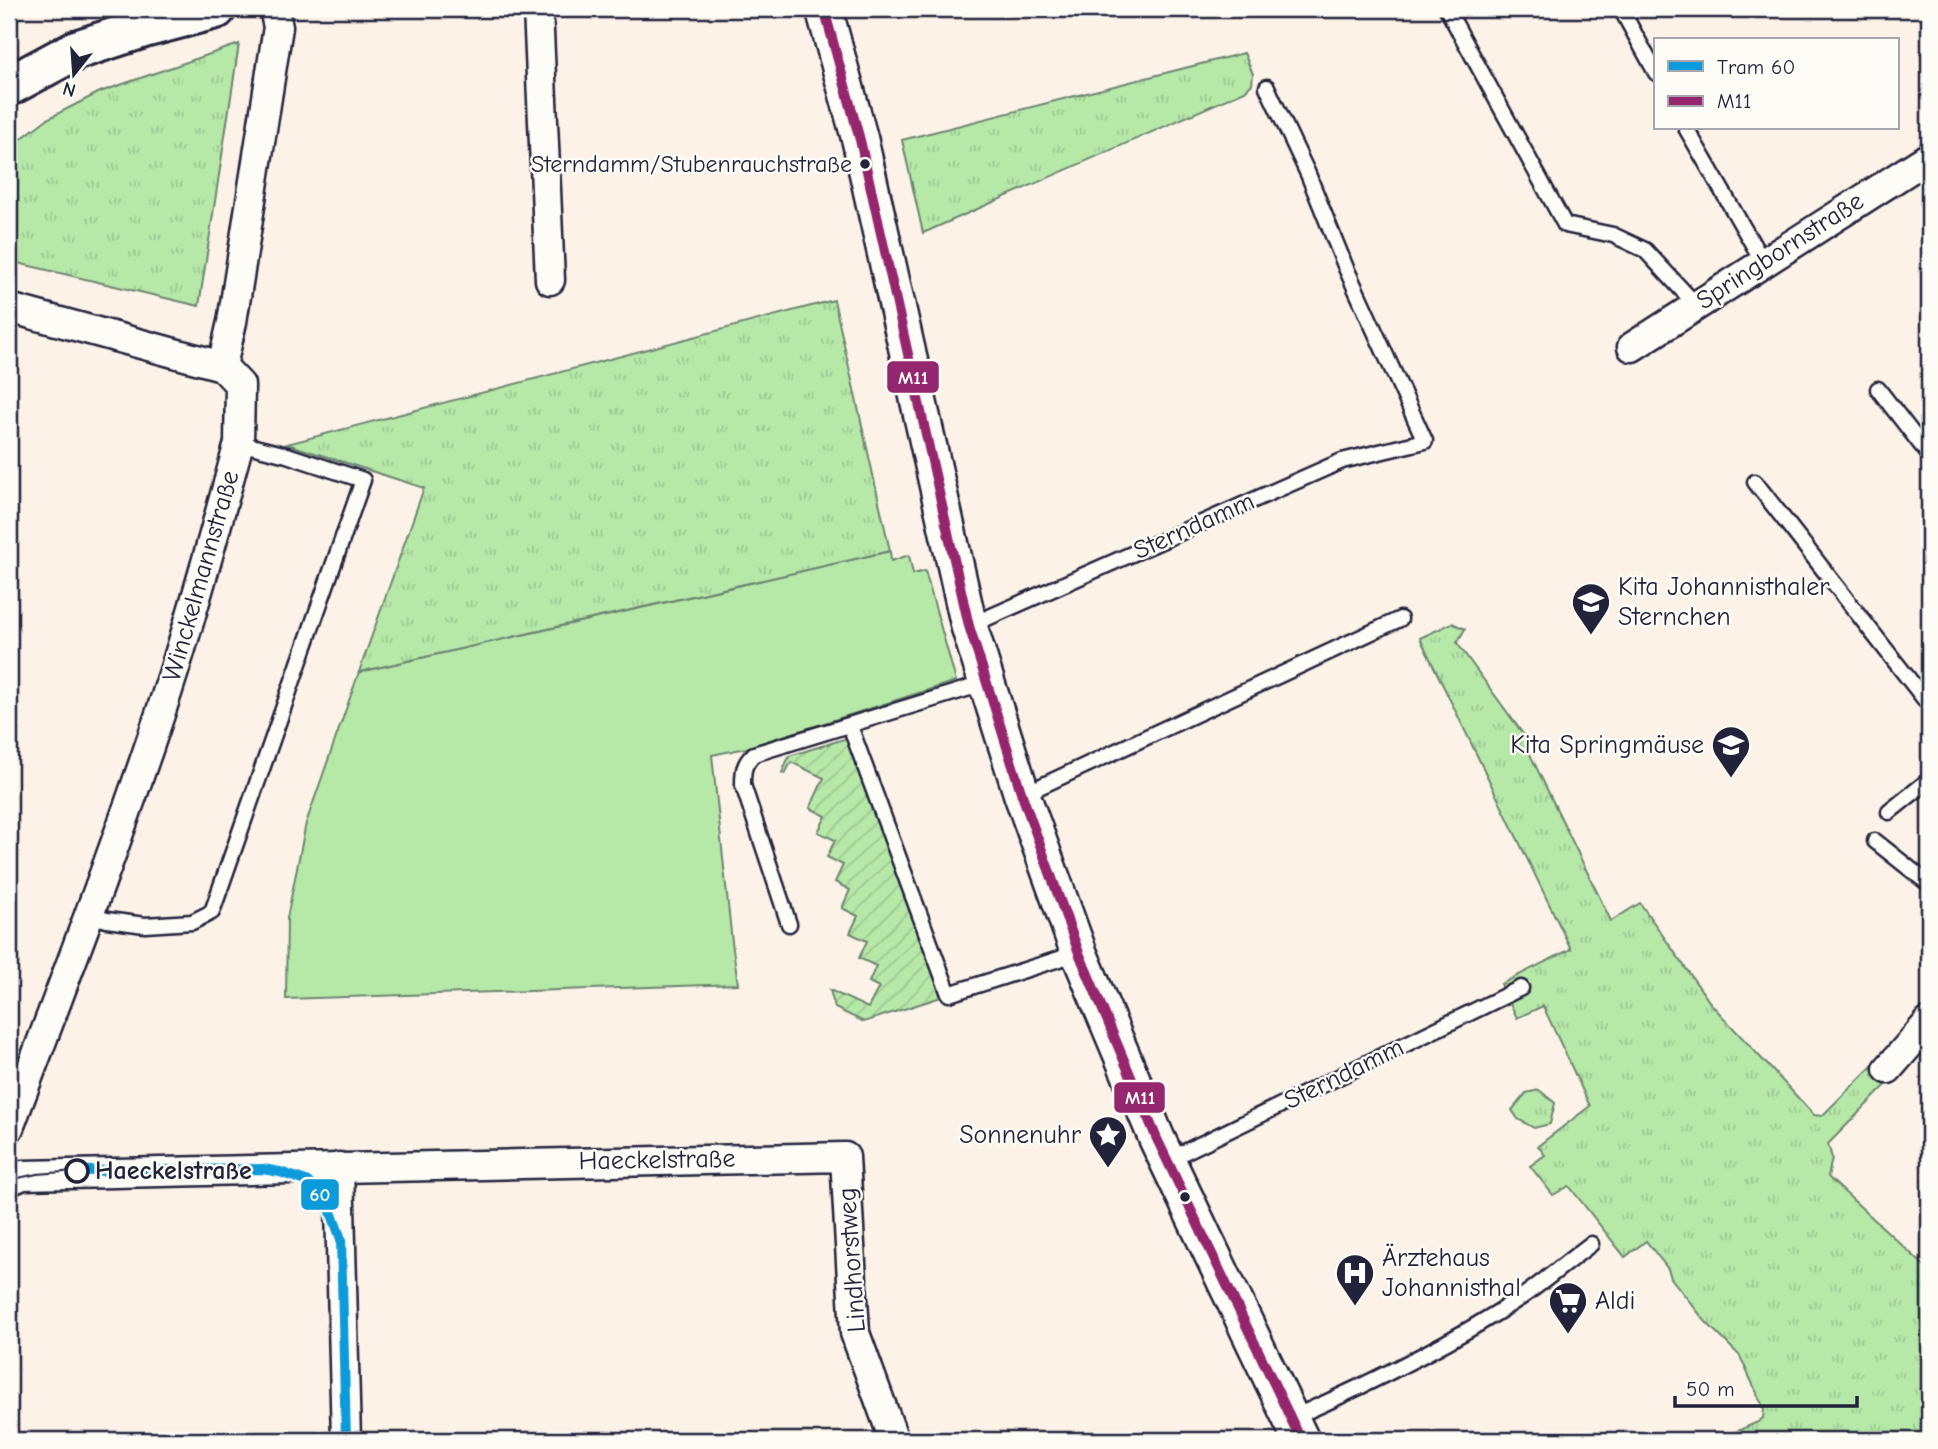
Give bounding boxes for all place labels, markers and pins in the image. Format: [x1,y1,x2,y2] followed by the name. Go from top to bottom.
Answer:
[531,150,852,178] place label: Sterndamm/Stubenrauchstraße
[858,157,872,171] marker: Sterndamm/Stubenrauchstraße
[1618,572,1830,632] place label: Kita Johannisthaler Sternchen
[1570,581,1612,636] school or university icon: Kita Johannisthaler Sternchen
[1710,724,1752,779] school or university icon: Kita Springmäuse
[1510,730,1704,760] place label: Kita Springmäuse
[1087,1114,1129,1169] place icon: Sonnenuhr
[959,1120,1082,1150] place label: Sonnenuhr
[95,1156,252,1186] place label: Haeckelstraße
[65,1159,89,1183] marker: Haeckelstraße
[1178,1190,1192,1204] unlabelled marker
[1382,1243,1521,1303] place label: Ärztehaus Johannisthal
[1334,1252,1376,1307] hospital icon: Ärztehaus Johannisthal
[1547,1280,1589,1335] supermarket icon: Aldi
[1595,1286,1635,1316] place label: Aldi

